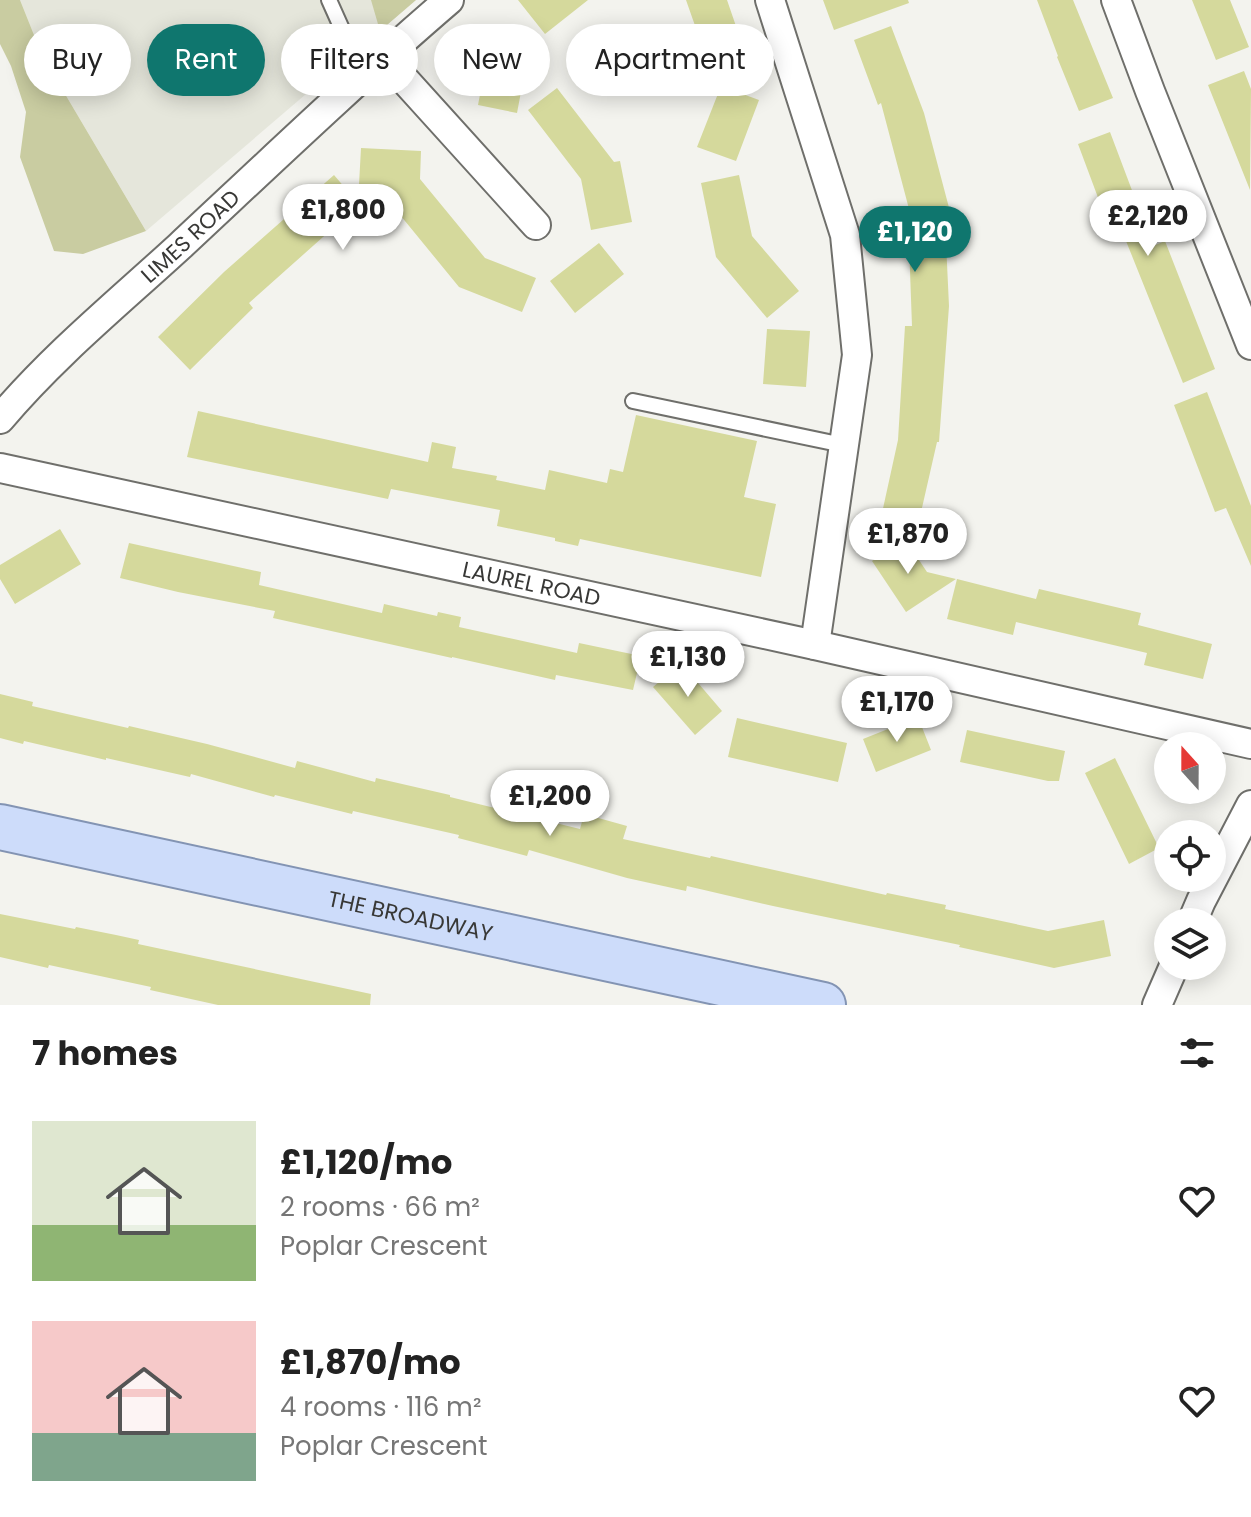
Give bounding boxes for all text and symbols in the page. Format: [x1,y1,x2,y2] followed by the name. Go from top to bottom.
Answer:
[24,24,131,96] chip: Buy
[147,24,265,96] chip: Rent
[281,24,418,96] chip: Filters
[434,24,550,96] chip: New
[566,24,774,96] chip: Apartment
[134,182,247,290] street label: LIMES ROAD
[278,184,408,252] pin: £1,800
[1083,190,1213,258] pin: £2,120
[300,192,386,228] text: £1,800
[1107,198,1189,234] text: £2,120
[850,206,980,274] pin: £1,120
[877,214,953,250] text: £1,120
[843,508,973,576] pin: £1,870
[867,516,949,552] text: £1,870
[460,553,603,613] street label: LAUREL ROAD
[623,631,753,699] pin: £1,130
[650,639,726,675] text: £1,130
[832,676,962,744] pin: £1,170
[859,684,935,720] text: £1,170
[1154,732,1226,804] north arrow
[1154,732,1226,980] map controls
[485,770,615,838] pin: £1,200
[508,778,592,814] text: £1,200
[1154,820,1226,892] button: locate
[325,883,496,949] street label: THE BROADWAY
[1154,908,1226,980] button: layers
[32,1029,178,1077] text: 7 homes
[1175,1031,1219,1075] icon: filters
[280,1138,453,1186] text: £1,120/mo
[96,1153,192,1249] icon: home
[1175,1179,1219,1223] icon: heart
[280,1189,480,1225] text: 2 rooms · 66 m²
[280,1228,487,1264] text: Poplar Crescent
[280,1338,461,1386] text: £1,870/mo
[96,1353,192,1449] icon: home
[1175,1379,1219,1423] icon: heart
[280,1389,481,1425] text: 4 rooms · 116 m²
[280,1428,487,1464] text: Poplar Crescent

